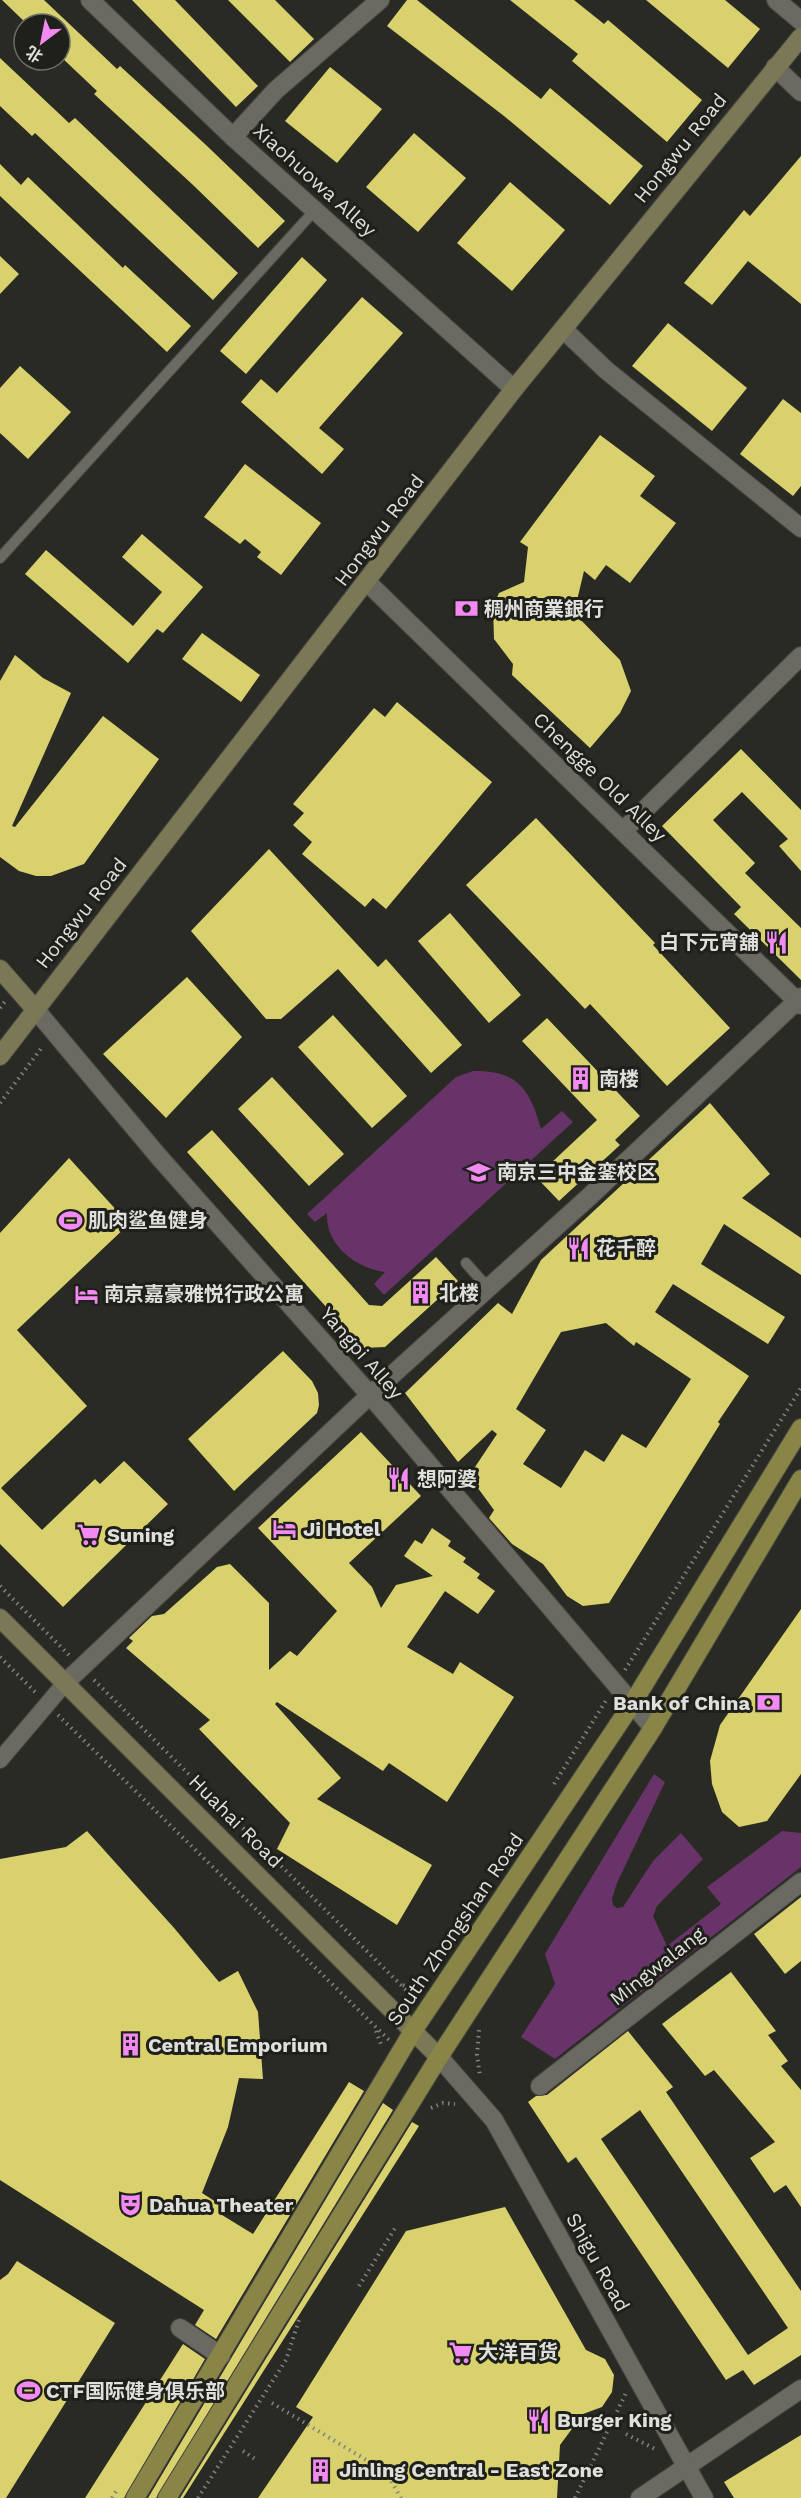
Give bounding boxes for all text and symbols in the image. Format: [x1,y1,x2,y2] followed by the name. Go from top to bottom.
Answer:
[12,12,72,72] north arrow
[22,42,46,67] text: 北
[628,88,732,208] street label: Hongwu Road
[249,118,382,242] street label: Xiaohuowa Alley
[329,469,429,591] street label: Hongwu Road
[453,596,479,622] bank icon: 稠州商業銀行
[484,597,604,621] place label: 稠州商業銀行
[528,707,672,847] street label: Chengge Old Alley
[30,853,132,973] street label: Hongwu Road
[764,929,790,955] restaurant icon: 白下元宵舖
[659,930,759,954] place label: 白下元宵舖
[568,1066,594,1092] building icon: 南楼
[599,1067,639,1091] place label: 南楼
[466,1159,492,1185] school or university icon: 南京三中金銮校区
[497,1160,657,1184] place label: 南京三中金銮校区
[57,1207,83,1233] sports icon: 肌肉鲨鱼健身
[88,1208,208,1232] place label: 肌肉鲨鱼健身
[565,1235,591,1261] restaurant icon: 花千醉
[596,1236,656,1260] place label: 花千醉
[408,1280,434,1306] building icon: 北楼
[73,1281,99,1307] hotel icon: 南京嘉豪雅悦行政公寓
[439,1281,479,1305] place label: 北楼
[104,1282,304,1306] place label: 南京嘉豪雅悦行政公寓
[315,1302,409,1405] street label: Yangpi Alley
[386,1466,412,1492] restaurant icon: 想阿婆
[417,1467,477,1491] place label: 想阿婆
[272,1516,298,1542] hotel icon: Ji Hotel
[303,1517,381,1541] place label: Ji Hotel
[76,1522,102,1548] supermarket icon: Suning
[107,1523,175,1547] place label: Suning
[755,1690,781,1716] bank icon: Bank of China
[613,1691,750,1715] place label: Bank of China
[184,1769,288,1873] street label: Huahai Road
[382,1828,528,2030] street label: South Zhongshan Road
[605,1921,709,2010] street label: Mingwalang
[117,2032,143,2058] building icon: Central Emporium
[148,2033,328,2057] place label: Central Emporium
[118,2192,144,2218] theatre icon: Dahua Theater
[149,2193,294,2217] place label: Dahua Theater
[561,2208,635,2316] street label: Shigu Road
[447,2339,473,2365] supermarket icon: 大洋百货
[478,2340,558,2364] place label: 大洋百货
[15,2378,41,2404] sports icon: CTF国际健身俱乐部
[46,2379,225,2403] place label: CTF国际健身俱乐部
[526,2407,552,2433] restaurant icon: Burger King
[557,2408,672,2432] place label: Burger King
[308,2457,334,2483] building icon: Jinling Central - East Zone
[339,2458,604,2482] place label: Jinling Central - East Zone

